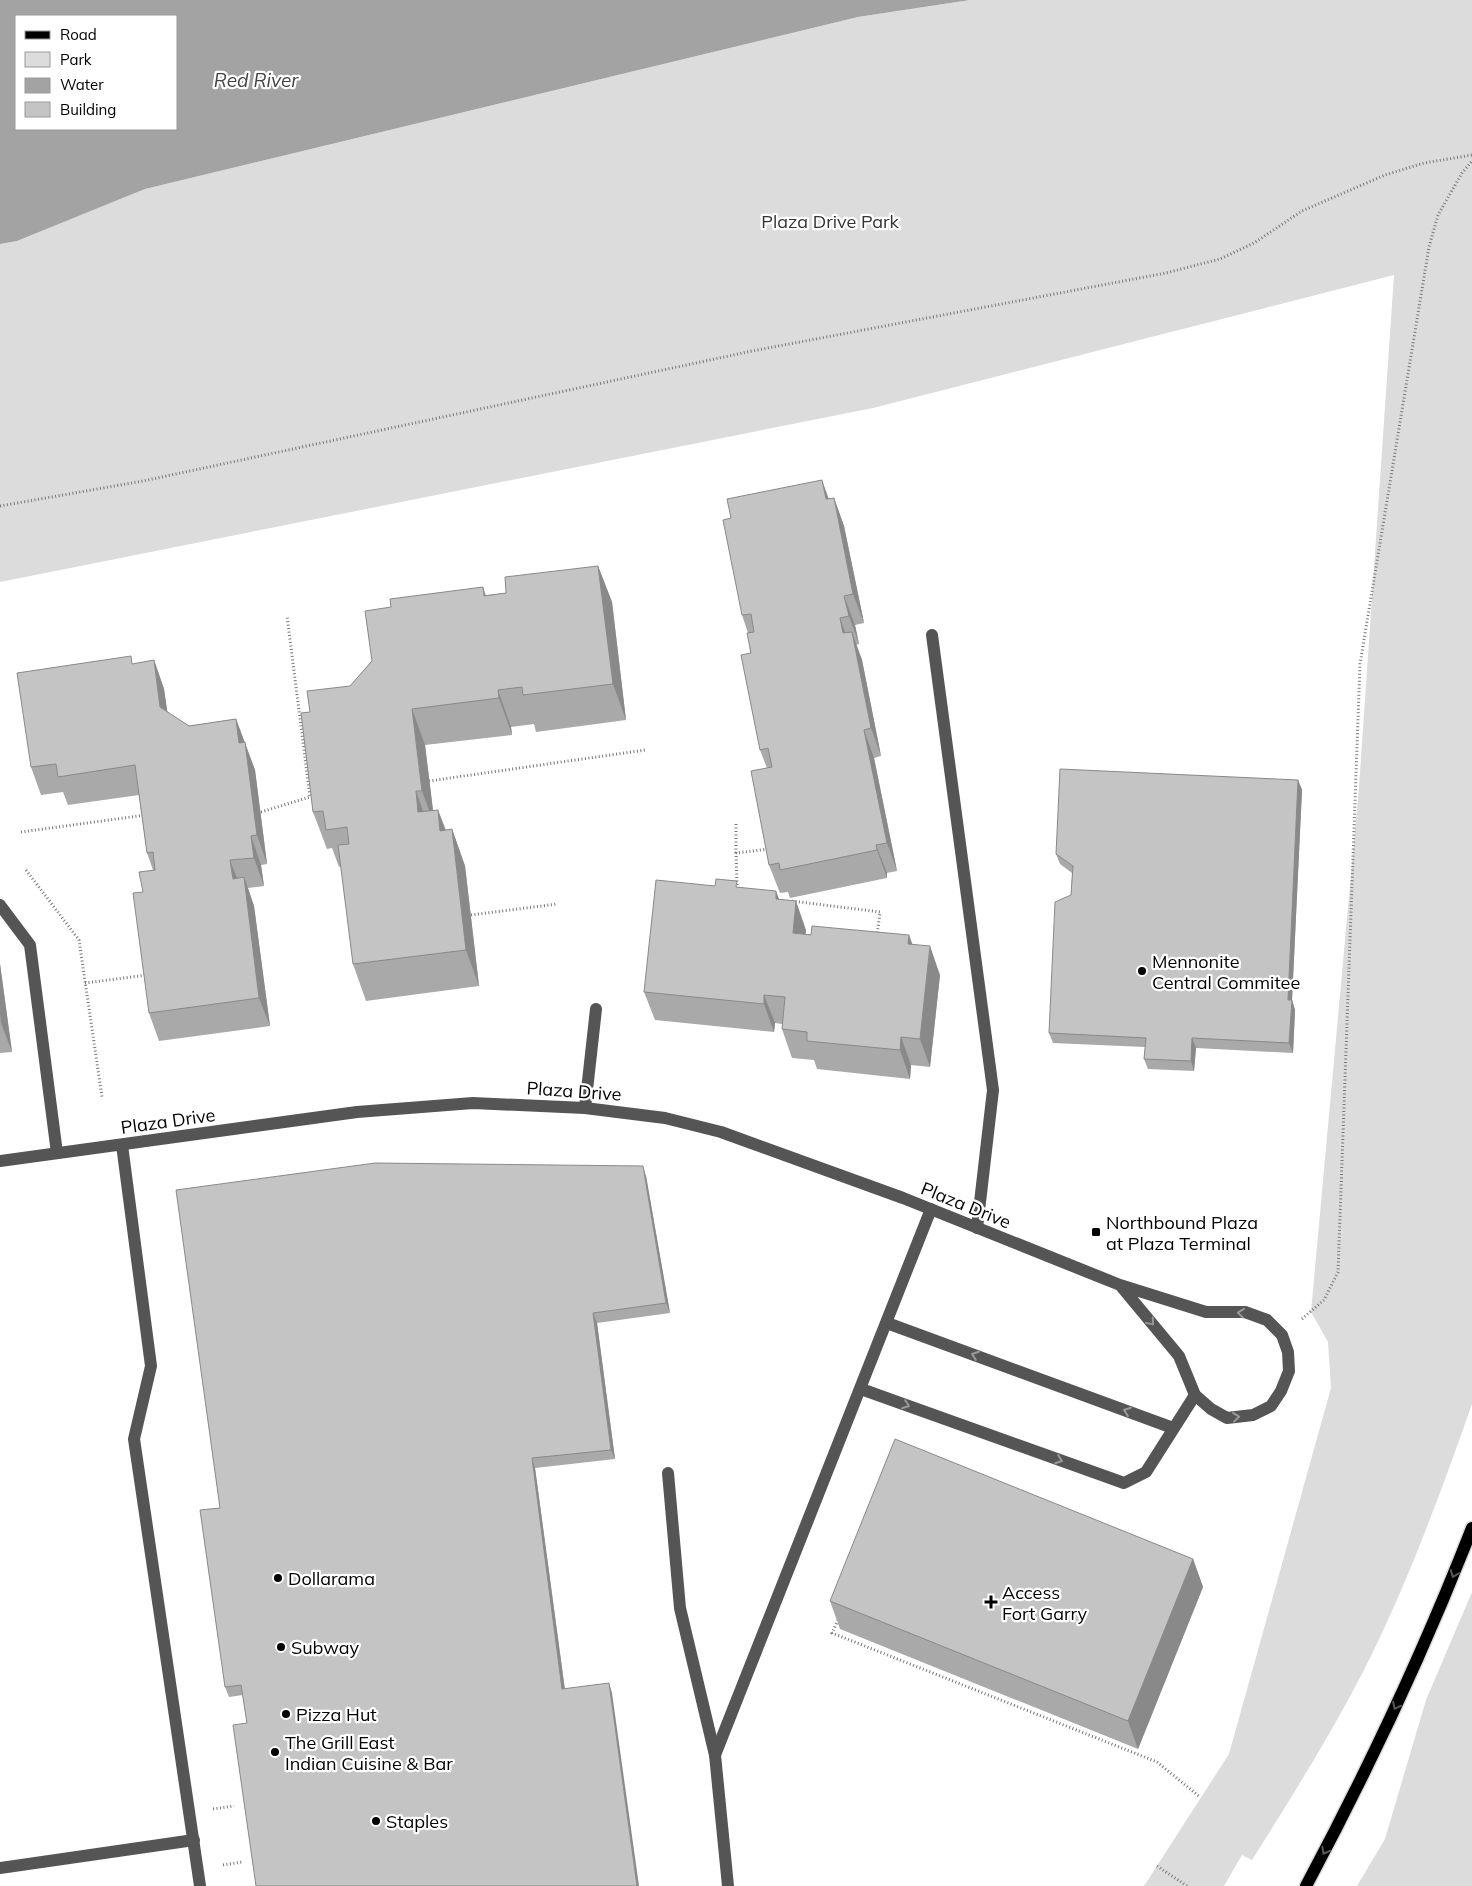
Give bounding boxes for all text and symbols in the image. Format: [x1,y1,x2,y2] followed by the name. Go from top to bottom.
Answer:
[15,15,178,130] legend
[60,25,97,44] text: Road
[60,50,92,69] text: Park
[214,68,299,92] water label: Red River
[60,75,104,94] text: Water
[60,100,116,119] text: Building
[761,210,900,233] park label: Plaza Drive Park
[1152,950,1300,994] place label: Mennonite Central Commitee
[1136,965,1148,977] marker: Mennonite Central Commitee
[526,1076,622,1106] street label: Plaza Drive
[119,1103,217,1139] street label: Plaza Drive
[918,1177,1014,1233] street label: Plaza Drive
[1106,1211,1258,1255] place label: Northbound Plaza at Plaza Terminal
[1090,1226,1102,1238] marker: Northbound Plaza at Plaza Terminal
[1236,1308,1244,1319] one-way arrow
[1145,1317,1154,1326] one-way arrow
[971,1351,980,1361] one-way arrow
[902,1399,910,1409] one-way arrow
[1124,1407,1132,1417] one-way arrow
[1232,1412,1240,1423] one-way arrow
[1055,1454,1063,1464] one-way arrow
[288,1567,375,1590] place label: Dollarama
[1450,1569,1461,1578] one-way arrow
[272,1572,284,1584] marker: Dollarama
[1002,1581,1088,1625] place label: Access Fort Garry
[984,1595,998,1609] marker: Access Fort Garry
[291,1636,359,1659] place label: Subway
[275,1641,287,1653] marker: Subway
[1392,1701,1403,1710] one-way arrow
[296,1703,377,1726] place label: Pizza Hut
[280,1708,292,1720] marker: Pizza Hut
[285,1731,453,1775] place label: The Grill East Indian Cuisine & Bar
[269,1746,281,1758] marker: The Grill East Indian Cuisine & Bar
[386,1810,448,1833] place label: Staples
[370,1815,382,1827] marker: Staples
[1321,1846,1331,1855] one-way arrow

